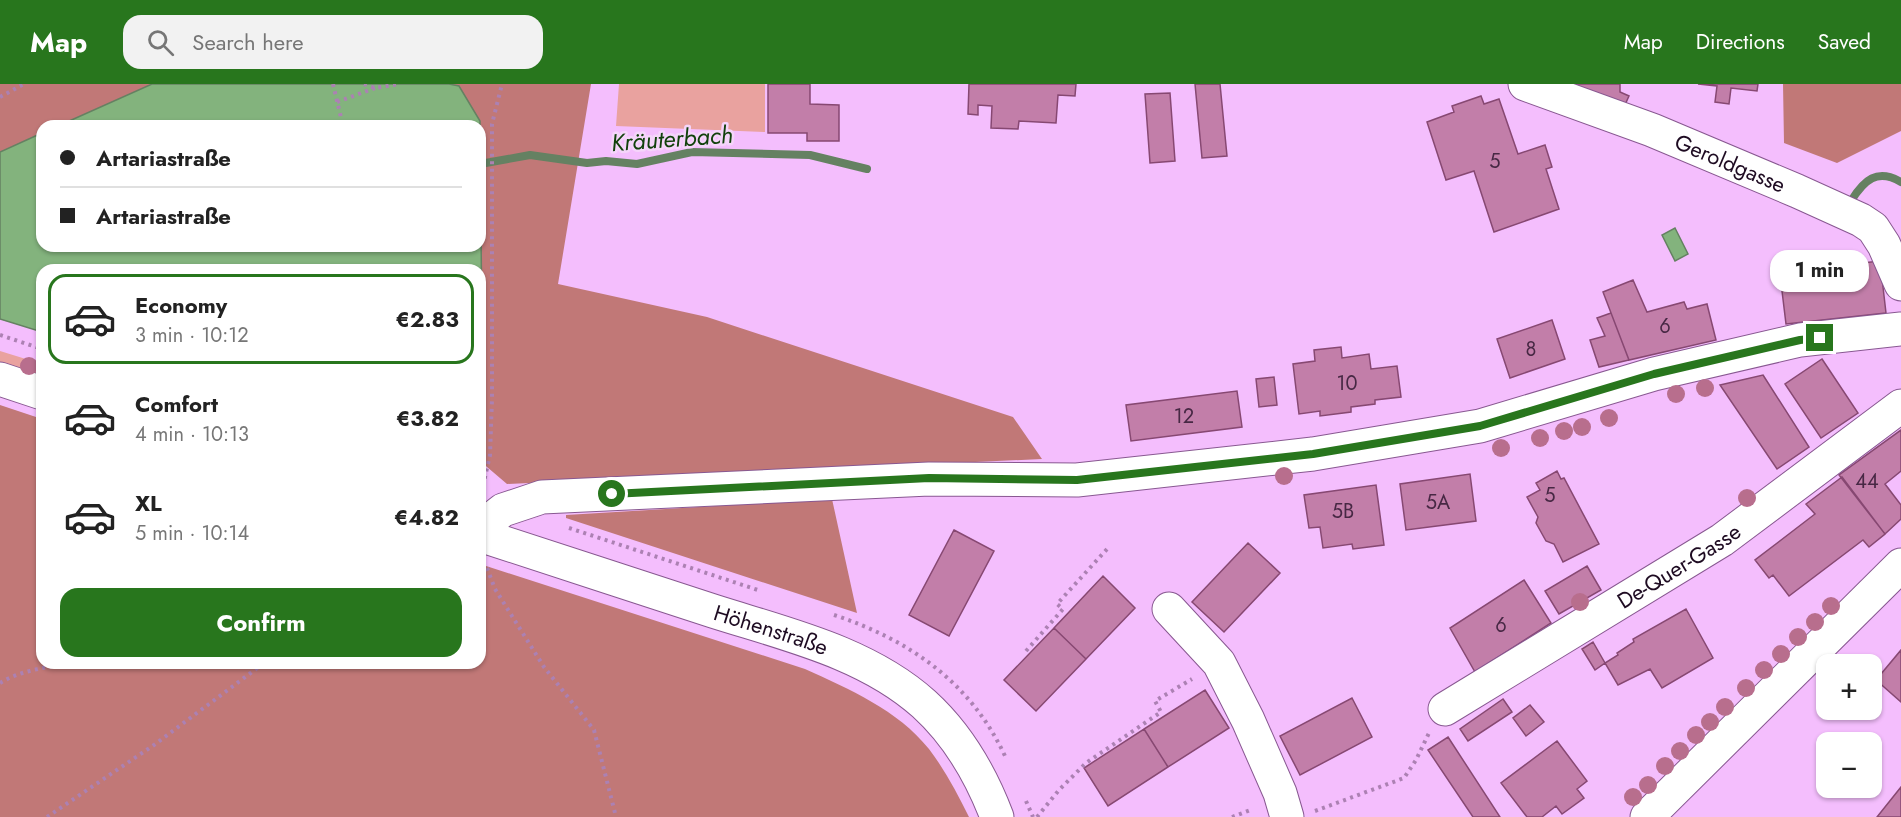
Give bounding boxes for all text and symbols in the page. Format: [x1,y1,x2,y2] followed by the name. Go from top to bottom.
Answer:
[123,15,543,69] search box
[30,22,87,63] text: Map
[144,26,177,59] icon: search
[192,26,304,58] text: Search here
[1624,27,1663,57] text: Map
[1696,27,1785,57] text: Directions
[1818,27,1871,57] text: Saved
[610,117,734,160] water label: Kräuterbach
[1670,125,1791,200] street label: Geroldgasse
[96,142,231,174] text: Artariastraße
[1489,147,1501,176] house number: 5
[96,200,231,232] text: Artariastraße
[1770,251,1870,293] callout: 1 min
[1795,256,1844,285] text: 1 min
[135,289,227,321] text: Economy
[63,292,117,346] icon: car
[396,303,459,335] text: €2.83
[1659,312,1671,341] house number: 6
[135,321,249,350] text: 3 min · 10:12
[1806,324,1833,351] route end
[1526,335,1536,364] house number: 8
[1337,369,1358,398] house number: 10
[135,388,218,420] text: Comfort
[63,391,117,445] icon: car
[396,402,459,434] text: €3.82
[1174,402,1194,431] house number: 12
[135,420,249,449] text: 4 min · 10:13
[1855,467,1879,496] house number: 44
[598,480,625,507] route start
[1544,481,1556,510] house number: 5
[135,487,162,519] text: XL
[1426,488,1451,517] house number: 5A
[63,490,117,544] icon: car
[1332,497,1354,526] house number: 5B
[394,501,459,533] text: €4.82
[1611,515,1747,616] street label: De-Quer-Gasse
[135,519,249,548] text: 5 min · 10:14
[60,588,462,657] button: Confirm
[710,596,833,663] street label: Höhenstraße
[1495,611,1507,640] house number: 6
[1816,654,1882,798] map controls
[1816,654,1882,720] button: +
[1816,732,1882,798] button: −

